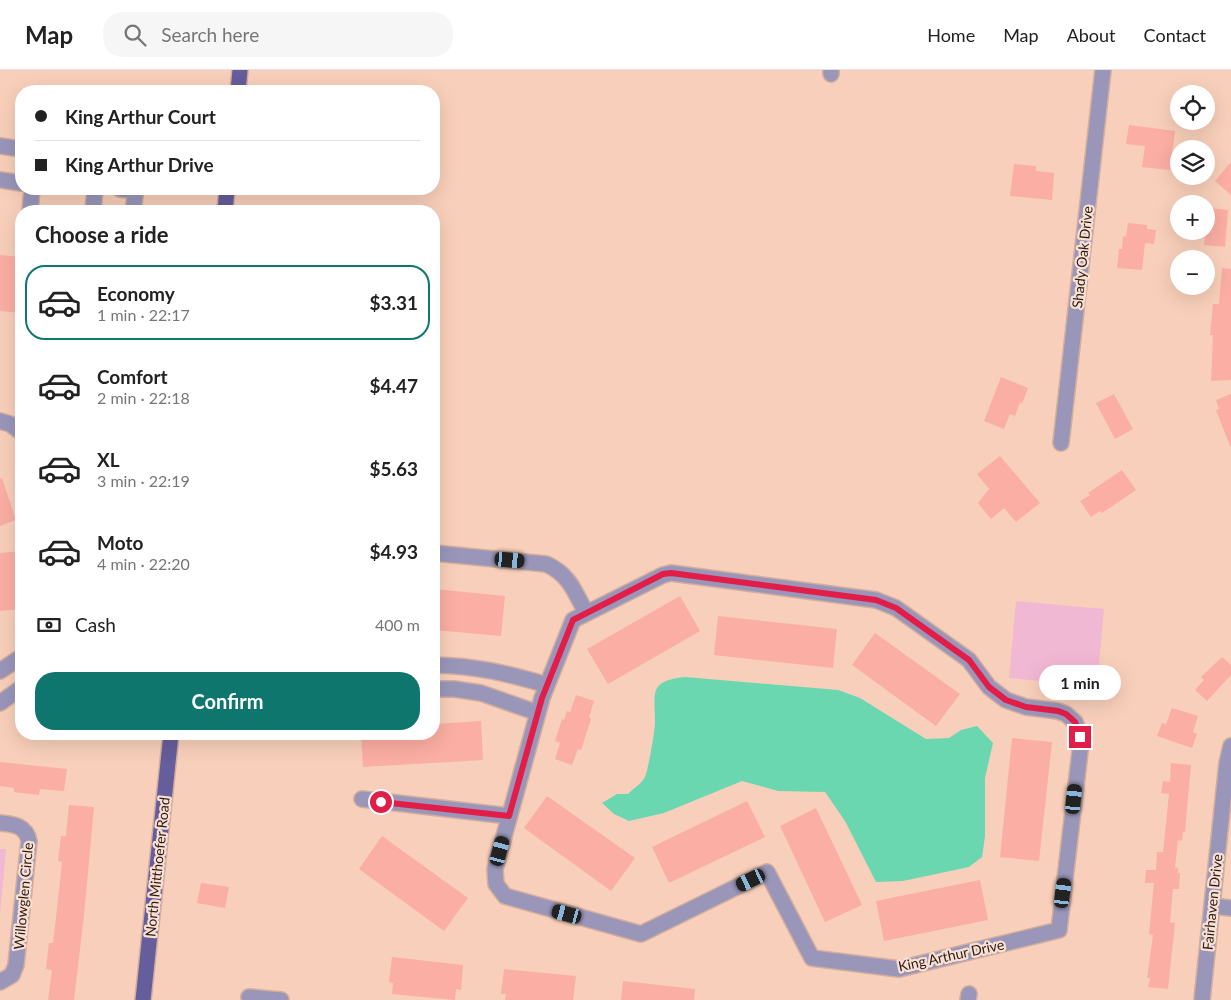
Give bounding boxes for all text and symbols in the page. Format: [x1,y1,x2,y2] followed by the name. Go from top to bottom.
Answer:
[103,12,453,57] search box
[25,20,73,49] text: Map
[121,21,149,49] icon: search
[161,23,259,46] text: Search here
[927,24,975,46] text: Home
[1003,24,1039,46] text: Map
[1067,24,1116,46] text: About
[1144,24,1206,46] text: Contact
[1170,85,1215,295] map controls
[1170,85,1215,130] button: locate
[65,105,216,128] text: King Arthur Court
[1170,140,1215,185] button: layers
[65,153,214,176] text: King Arthur Drive
[1170,195,1215,240] button: +
[1068,205,1096,309] street label: Shady Oak Drive
[35,221,169,248] text: Choose a ride
[1170,250,1215,295] button: −
[37,280,82,325] icon: car
[97,282,175,305] text: Economy
[369,291,418,314] text: $3.31
[97,305,190,324] text: 1 min · 22:17
[37,363,82,408] icon: car
[97,365,168,388] text: Comfort
[369,374,418,397] text: $4.47
[97,388,190,407] text: 2 min · 22:18
[37,446,82,491] icon: car
[97,448,120,471] text: XL
[369,457,418,480] text: $5.63
[97,471,190,490] text: 3 min · 22:19
[37,529,82,574] icon: car
[97,531,143,554] text: Moto
[369,540,418,563] text: $4.93
[494,551,525,569] car
[97,554,190,573] text: 4 min · 22:20
[35,611,63,639] icon: cash
[75,613,116,636] text: Cash
[375,615,420,634] text: 400 m
[1039,664,1121,700] callout: 1 min
[35,672,420,730] button: Confirm
[1060,673,1100,692] text: 1 min
[1069,726,1091,748] route end
[1064,783,1083,815] car
[370,791,392,813] route start
[141,796,173,938] street label: North Mitthoefer Road
[488,835,511,867] car
[10,842,36,950] street label: Willowglen Circle
[1199,853,1225,951] street label: Fairhaven Drive
[734,867,767,893] car
[1053,877,1072,909] car
[550,903,583,925] car
[897,935,1005,975] street label: King Arthur Drive

